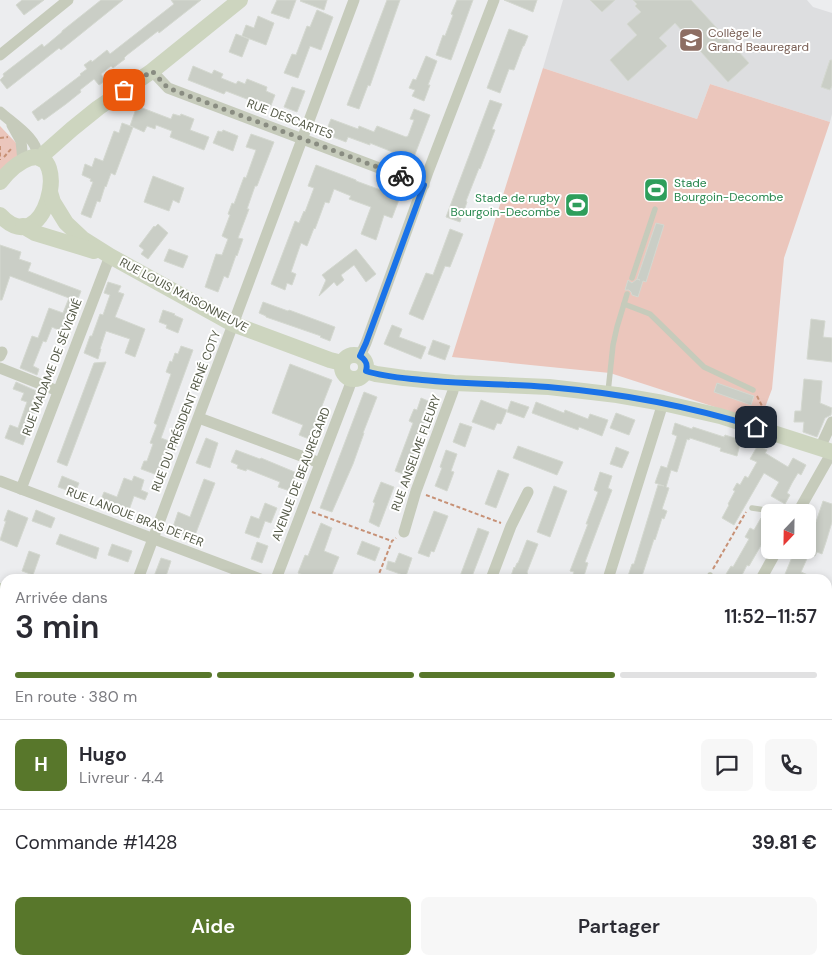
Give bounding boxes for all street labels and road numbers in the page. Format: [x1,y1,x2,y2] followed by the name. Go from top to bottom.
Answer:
[245,95,335,143] street label: RUE DESCARTES
[117,254,251,336] street label: RUE LOUIS MAISONNEUVE
[18,296,86,438] street label: RUE MADAME DE SÉVIGNÉ
[148,328,224,494] street label: RUE DU PRÉSIDENT RENÉ COTY
[388,393,444,513] street label: RUE ANSELME FLEURY
[268,405,334,543] street label: AVENUE DE BEAUREGARD
[64,483,206,551] street label: RUE LANOUE BRAS DE FER

